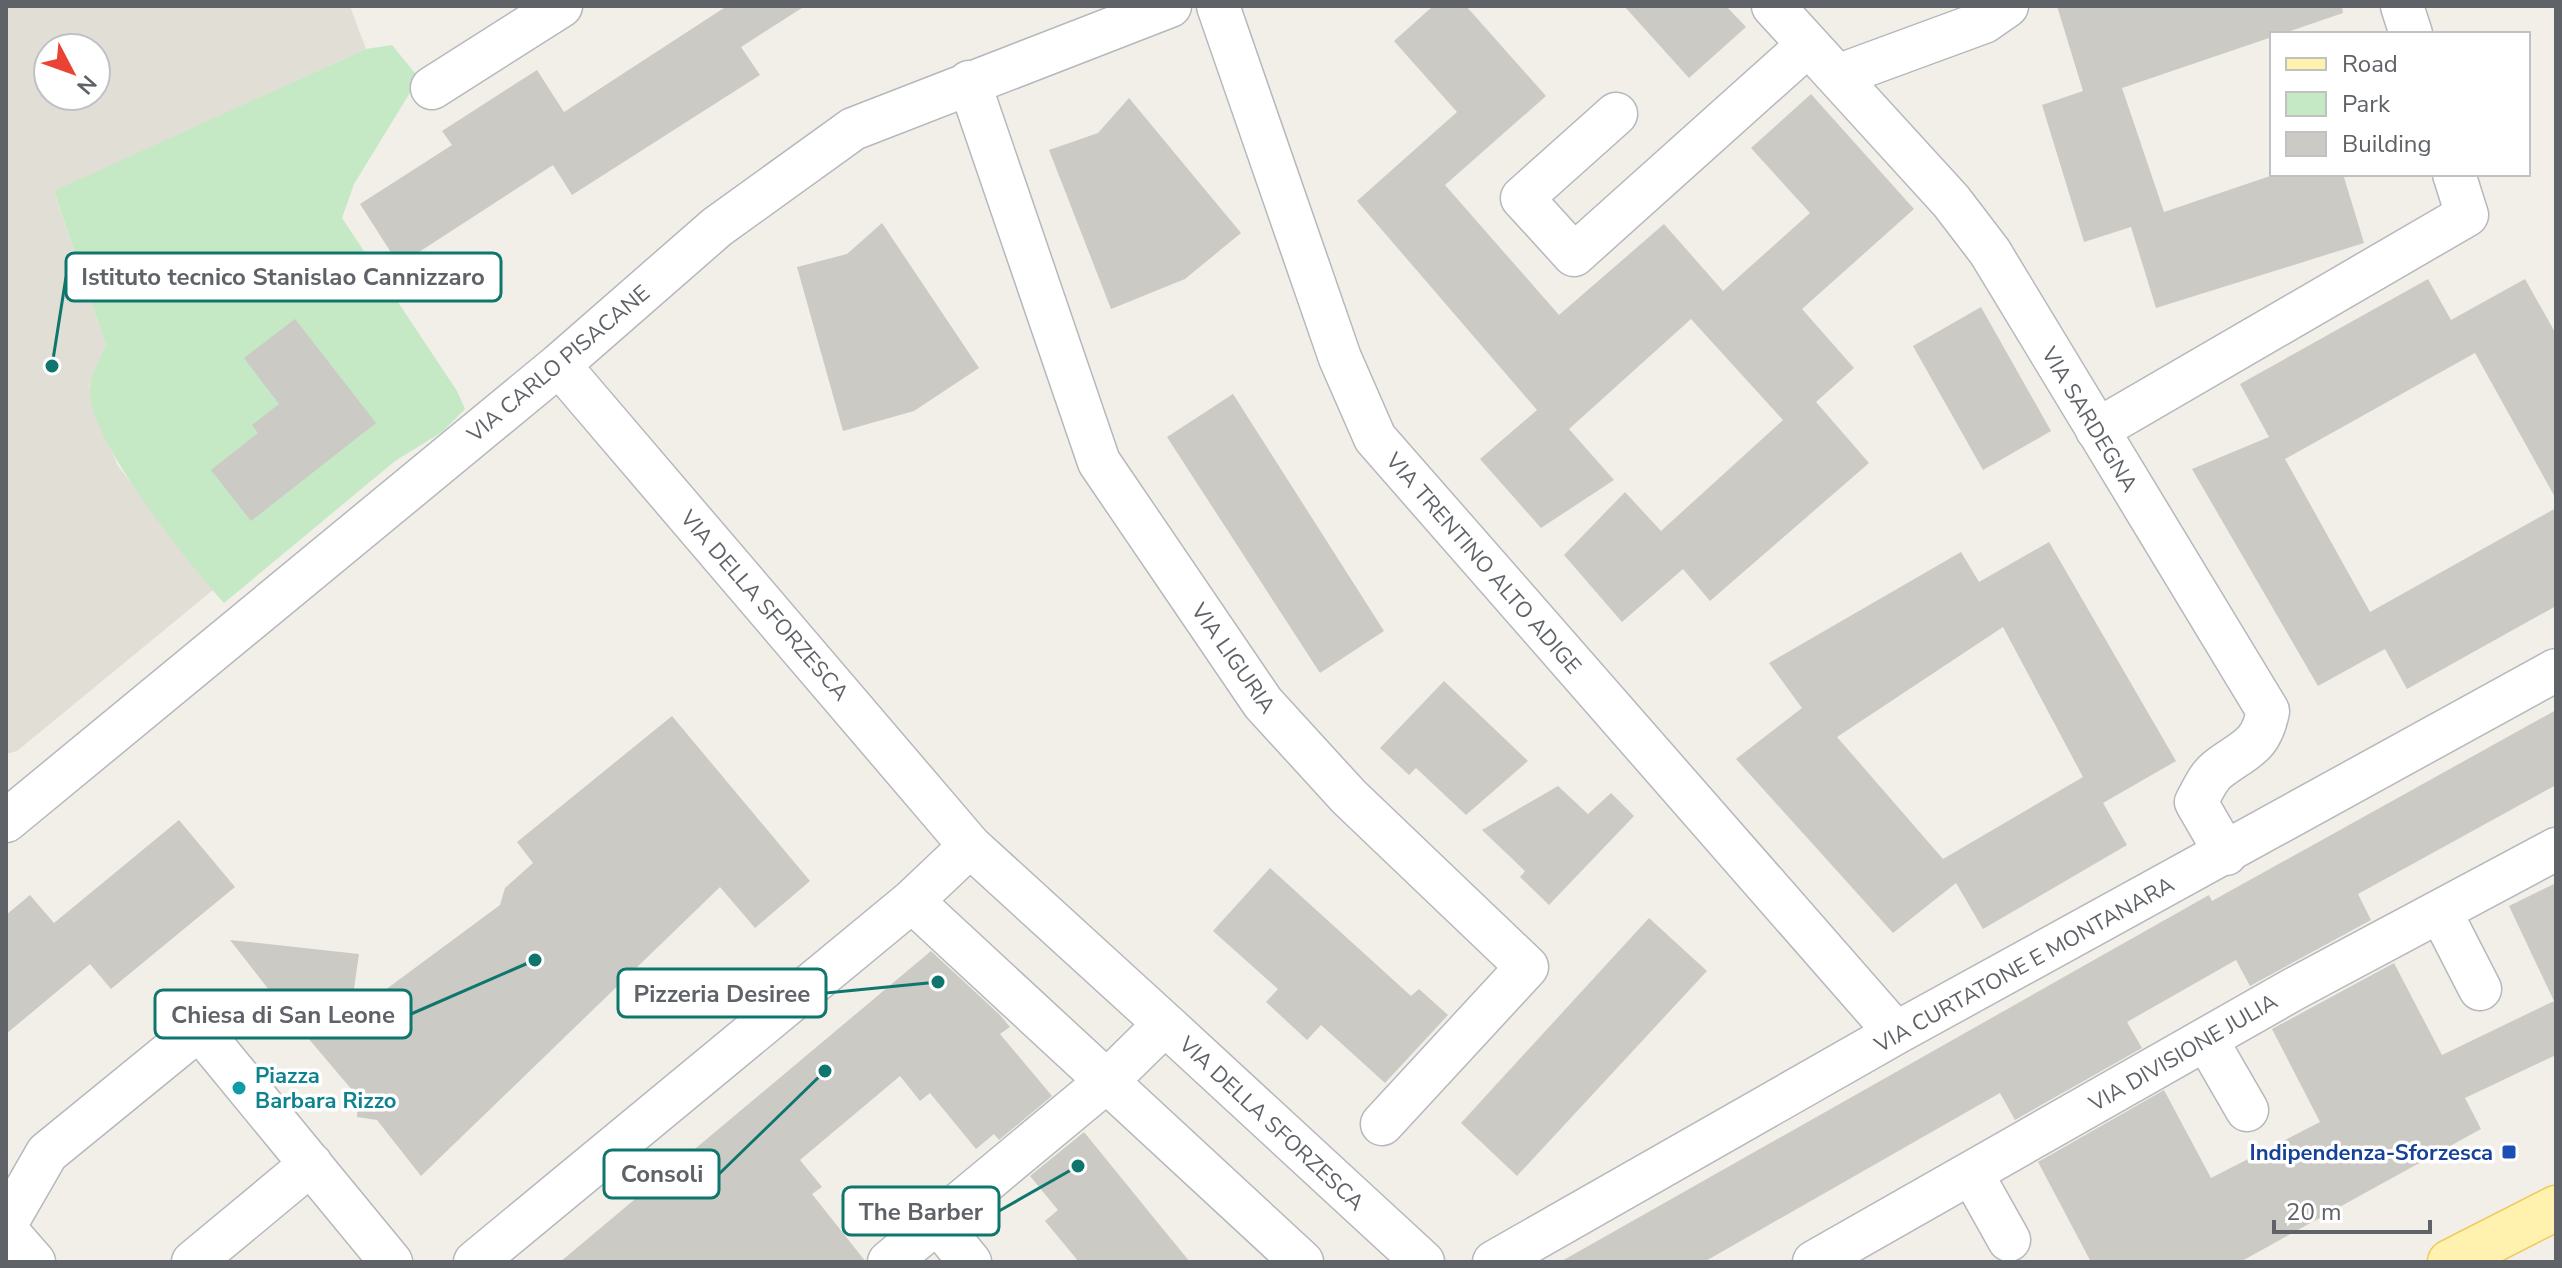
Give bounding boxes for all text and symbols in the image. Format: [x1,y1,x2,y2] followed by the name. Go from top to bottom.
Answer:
[32,32,112,112] north arrow
[2270,32,2530,176] legend
[2342,48,2398,80] text: Road
[70,68,103,101] text: N
[2342,88,2391,120] text: Park
[2342,128,2432,160] text: Building
[66,253,501,301] callout: Istituto tecnico Stanislao Cannizzaro
[81,261,485,293] text: Istituto tecnico Stanislao Cannizzaro
[460,278,656,450] street label: VIA CARLO PISACANE
[2034,341,2144,498] street label: VIA SARDEGNA
[1378,446,1588,681] street label: VIA TRENTINO ALTO ADIGE
[673,503,855,707] street label: VIA DELLA SFORZESCA
[1183,597,1282,720] street label: VIA LIGURIA
[1868,870,2180,1060] street label: VIA CURTATONE E MONTANARA
[618,969,826,1017] callout: Pizzeria Desiree
[634,978,810,1010] text: Pizzeria Desiree
[2083,987,2283,1120] street label: VIA DIVISIONE JULIA
[155,990,411,1038] callout: Chiesa di San Leone
[171,999,395,1031] text: Chiesa di San Leone
[1171,1029,1370,1218] street label: VIA DELLA SFORZESCA
[255,1061,397,1116] place label: Piazza Barbara Rizzo
[230,1079,248,1097] marker: Piazza Barbara Rizzo
[2250,1138,2493,1168] place label: Indipendenza-Sforzesca
[2500,1143,2518,1161] marker: Indipendenza-Sforzesca
[604,1150,719,1198] callout: Consoli
[621,1158,703,1190] text: Consoli
[2274,1184,2430,1234] scale bar
[843,1187,999,1235] callout: The Barber
[859,1196,984,1228] text: The Barber
[2286,1196,2342,1228] text: 20 m

